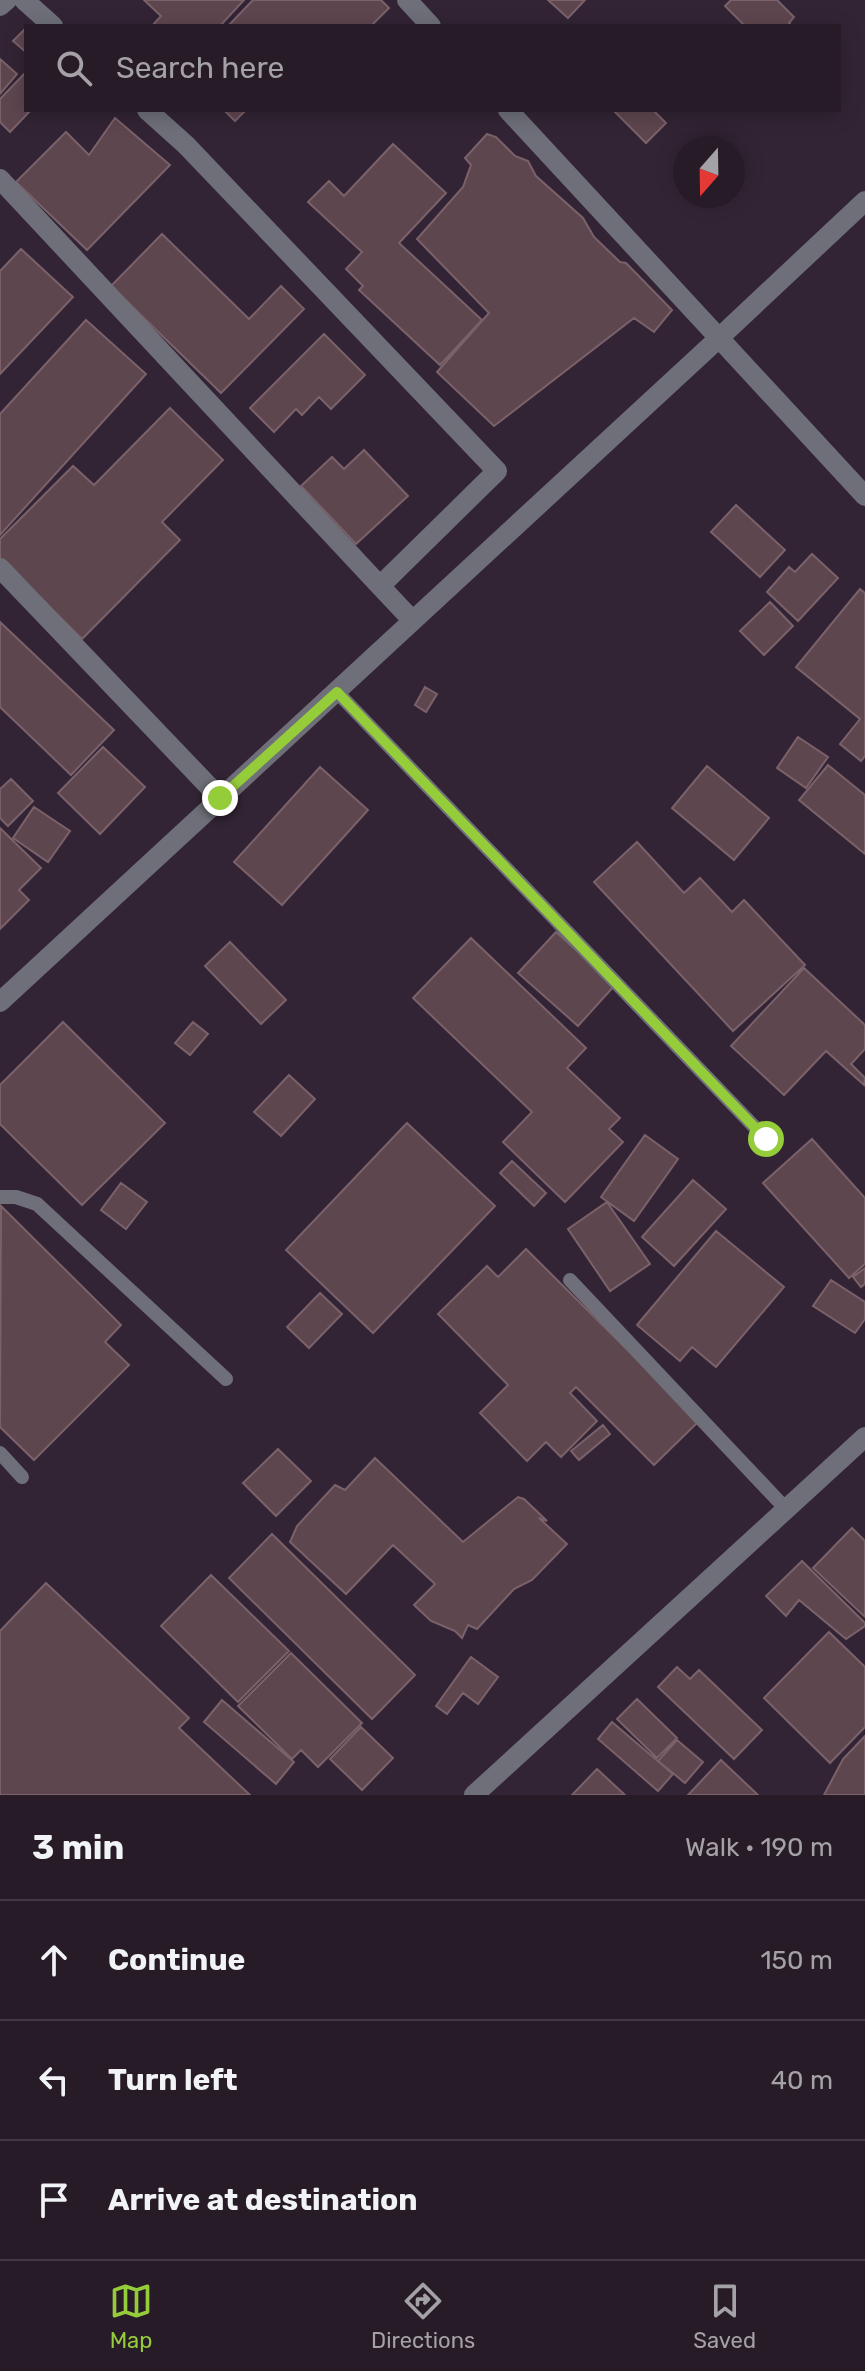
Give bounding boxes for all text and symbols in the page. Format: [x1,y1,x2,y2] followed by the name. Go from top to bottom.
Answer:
[24,24,841,112] search box
[52,46,96,90] icon: search
[116,50,284,86] text: Search here
[673,136,745,208] north arrow
[202,780,238,816] route end
[748,1121,784,1157] route start
[32,1827,124,1868] text: 3 min
[685,1832,833,1863] text: Walk · 190 m
[32,1938,76,1982] icon: ahead
[108,1942,245,1978] text: Continue
[760,1945,833,1976] text: 150 m
[32,2058,76,2102] icon: left
[108,2062,238,2098] text: Turn left
[771,2065,833,2096] text: 40 m
[32,2178,76,2222] icon: arrive
[108,2182,418,2218] text: Arrive at destination
[109,2279,153,2354] tab: Map
[371,2279,475,2354] tab: Directions
[693,2279,756,2354] tab: Saved

